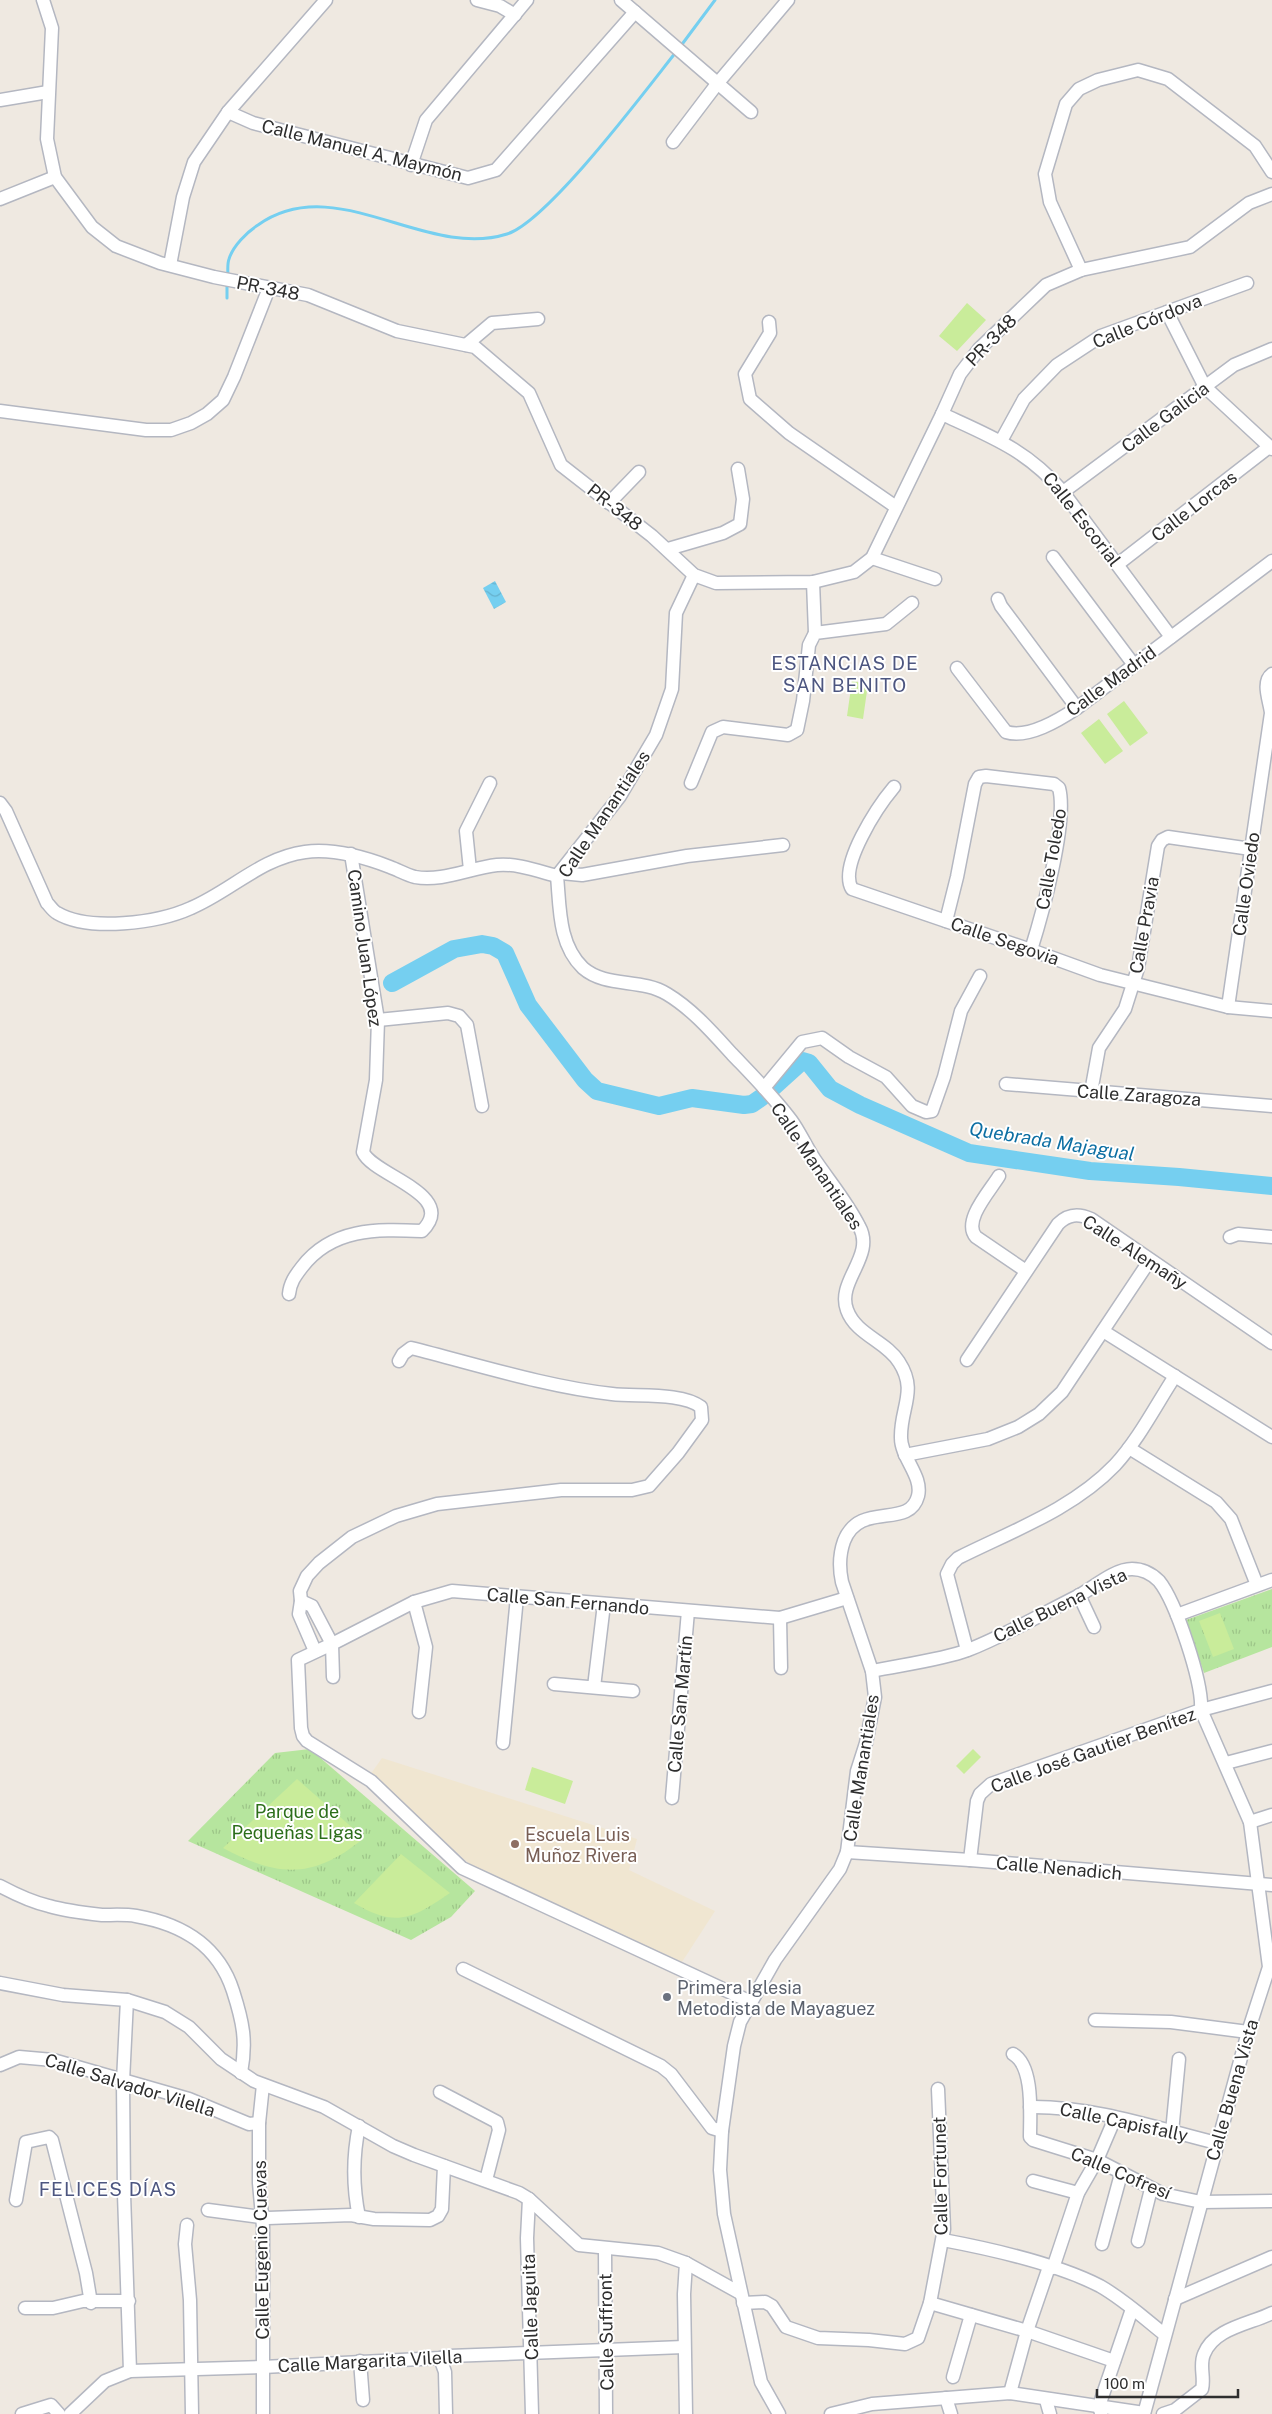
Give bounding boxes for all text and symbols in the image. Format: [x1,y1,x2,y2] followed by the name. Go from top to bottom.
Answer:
[260,115,464,185] street label: Calle Manuel A. Maymón
[235,272,301,304] street label: PR-348
[1089,290,1205,352] street label: Calle Córdova
[961,310,1021,370] street label: PR-348
[1117,377,1213,457] street label: Calle Galicia
[1147,466,1241,546] street label: Calle Lorcas
[1039,468,1125,570] street label: Calle Escorial
[583,479,647,535] street label: PR-348
[1062,641,1160,721] street label: Calle Madrid
[771,652,919,696] district label: ESTANCIAS DE SAN BENITO
[554,747,654,881] street label: Calle Manantiales
[1032,807,1070,911] street label: Calle Toledo
[1228,831,1264,937] street label: Calle Oviedo
[344,868,386,1028] street label: Camino Juan López
[1125,875,1163,975] street label: Calle Pravia
[948,913,1062,969] street label: Calle Segovia
[1076,1080,1202,1110] street label: Calle Zaragoza
[767,1099,867,1233] street label: Calle Manantiales
[968,1117,1136,1165] water label: Quebrada Majagual
[1079,1210,1191,1294] street label: Calle Alemañy
[990,1564,1130,1646] street label: Calle Buena Vista
[486,1583,650,1619] street label: Calle San Fernando
[664,1634,696,1774] street label: Calle San Martín
[839,1693,883,1843] street label: Calle Manantiales
[988,1703,1198,1797] street label: Calle José Gautier Benítez
[231,1801,363,1843] park label: Parque de Pequeñas Ligas
[525,1824,637,1866] place label: Escuela Luis Muñoz Rivera
[509,1838,521,1850] marker: Escuela Luis Muñoz Rivera
[995,1852,1123,1884] street label: Calle Nenadich
[677,1977,875,2019] place label: Primera Iglesia Metodista de Mayaguez
[661,1991,673,2003] marker: Primera Iglesia Metodista de Mayaguez
[1202,2017,1262,2163] street label: Calle Buena Vista
[42,2049,218,2121] street label: Calle Salvador Vilella
[1058,2098,1190,2146] street label: Calle Capisfally
[928,2116,952,2236] street label: Calle Fortunet
[1068,2142,1175,2204] street label: Calle Cofresí
[249,2160,273,2340] street label: Calle Eugenio Cuevas
[39,2178,177,2200] district label: FELICES DÍAS
[518,2253,542,2361] street label: Calle Jaguita
[594,2273,618,2391] street label: Calle Suffront
[277,2346,463,2376] street label: Calle Margarita Vilella
[1097,2366,1238,2398] scale bar
[1104,2375,1145,2392] text: 100 m

